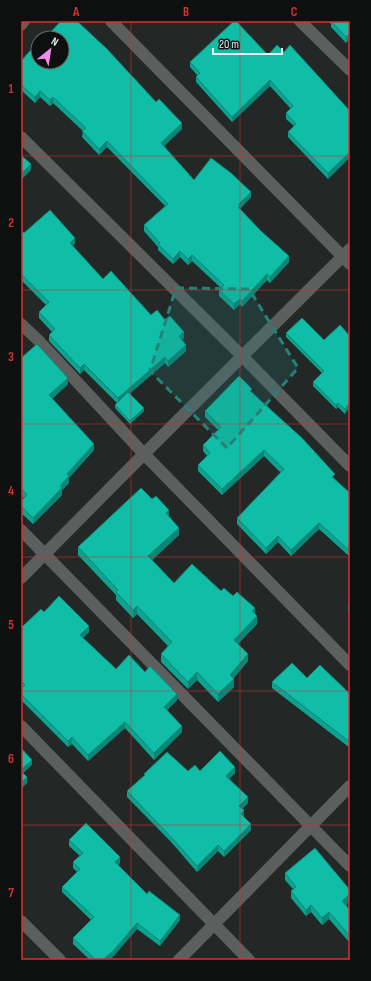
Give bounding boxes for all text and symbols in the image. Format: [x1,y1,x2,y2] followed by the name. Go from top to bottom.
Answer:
[72,4,80,20] text: A
[183,4,189,20] text: B
[291,4,298,20] text: C
[30,30,70,70] north arrow
[213,30,282,56] scale bar
[49,35,61,49] text: N
[219,37,239,52] text: 20 m
[8,81,14,97] text: 1
[8,215,14,231] text: 2
[8,349,14,365] text: 3
[8,483,14,499] text: 4
[8,617,14,633] text: 5
[8,751,14,767] text: 6
[8,885,14,901] text: 7

